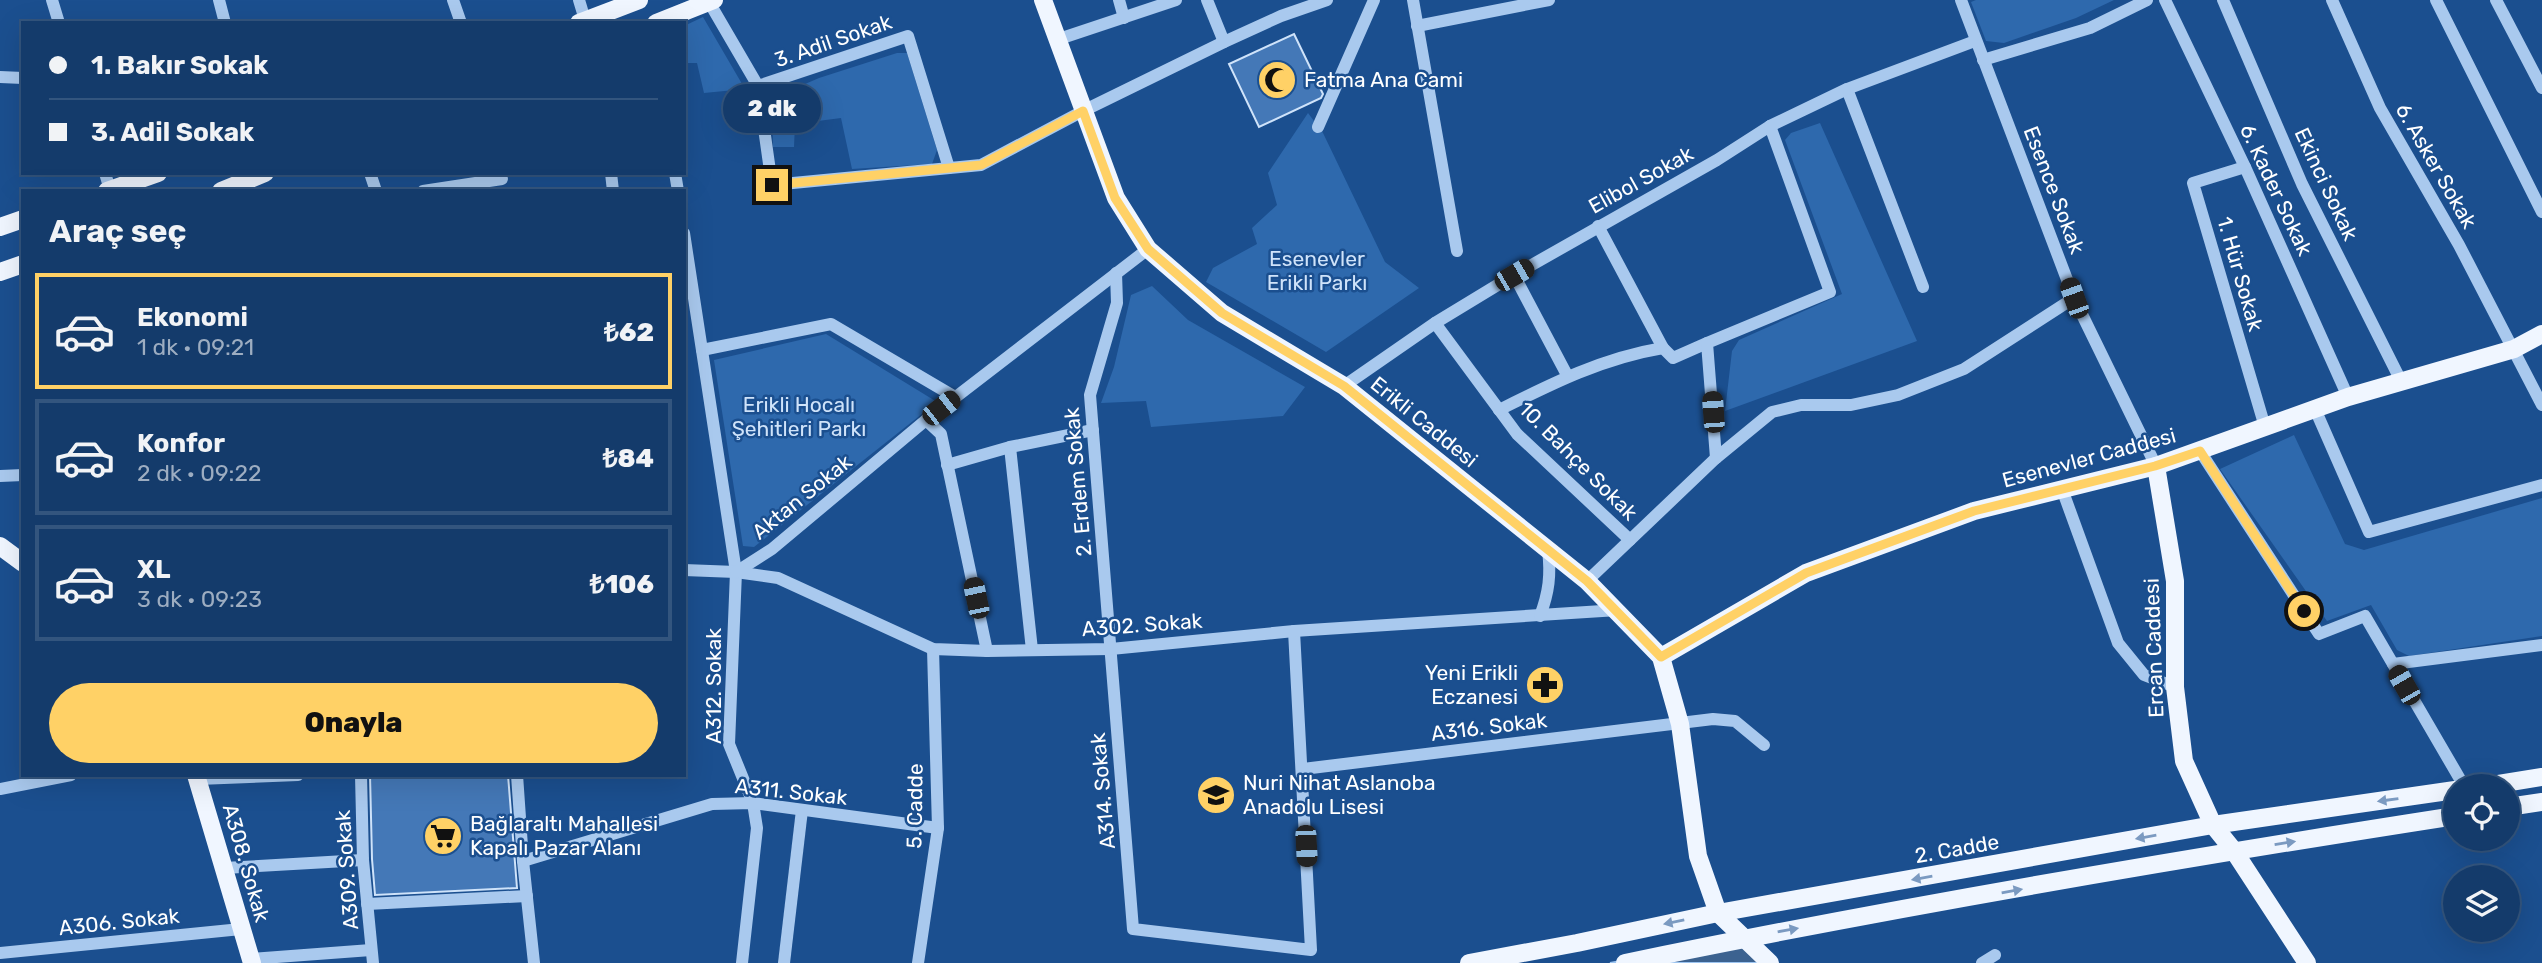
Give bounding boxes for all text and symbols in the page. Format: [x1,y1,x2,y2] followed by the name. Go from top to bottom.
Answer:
[771,9,895,72] street label: 3. Adil Sokak
[91,50,269,81] text: 1. Bakır Sokak
[1256,59,1298,101] mosque icon: Fatma Ana Cami
[1304,67,1463,92] place label: Fatma Ana Cami
[723,83,821,132] callout: 2 dk
[747,94,797,122] text: 2 dk
[2391,99,2482,233] street label: 6. Asker Sokak
[91,117,254,148] text: 3. Adil Sokak
[2235,120,2318,260] street label: 6. Kader Sokak
[2019,123,2090,257] street label: Esence Sokak
[2289,124,2363,244] street label: Ekinci Sokak
[1584,140,1698,219] street label: Elibol Sokak
[756,169,788,201] route end
[49,212,186,250] text: Araç seç
[2212,214,2269,334] street label: 1. Hür Sokak
[1267,246,1367,295] park label: Esenevler Erikli Parkı
[1491,255,1538,295] car
[2057,275,2092,321] car
[53,300,116,363] icon: car
[137,302,248,333] text: Ekonomi
[604,317,654,348] text: ₺62
[137,333,254,361] text: 1 dk · 09:21
[1366,371,1483,472] street label: Erikli Caddesi
[918,387,965,429] car
[1702,390,1725,434] car
[732,392,866,441] park label: Erikli Hocalı Şehitleri Parkı
[1514,396,1643,525] street label: 10. Bahçe Sokak
[1059,406,1096,558] street label: 2. Erdem Sokak
[1999,422,2178,493] street label: Esenevler Caddesi
[53,426,116,489] icon: car
[137,428,225,459] text: Konfor
[603,443,654,474] text: ₺84
[747,449,857,544] street label: Aktan Sokak
[137,459,261,487] text: 2 dk · 09:22
[53,552,116,615] icon: car
[137,554,170,585] text: XL
[590,569,654,600] text: ₺106
[962,575,991,621] car
[2139,578,2168,718] street label: Ercan Caddesi
[137,585,262,613] text: 3 dk · 09:23
[2288,595,2320,627] route start
[1081,608,1203,641] street label: A302. Sokak
[701,628,726,744] street label: A312. Sokak
[1425,660,1518,709] place label: Yeni Erikli Eczanesi
[2385,662,2424,708] car
[1524,664,1566,706] pharmacy icon: Yeni Erikli Eczanesi
[49,683,658,763] button: Onayla
[1430,707,1548,746] street label: A316. Sokak
[1085,732,1120,850] street label: A314. Sokak
[901,763,928,849] street label: 5. Cadde
[1243,770,1436,819] place label: Nuri Nihat Aslanoba Anadolu Lisesi
[734,773,849,810] street label: A311. Sokak
[1195,774,1237,816] school or university icon: Nuri Nihat Aslanoba Anadolu Lisesi
[2443,774,2520,942] map controls
[2443,774,2520,851] button: locate
[2377,795,2399,806] one-way arrow
[218,801,275,925] street label: A308. Sokak
[330,809,363,931] street label: A309. Sokak
[470,811,658,860] place label: Bağlaraltı Mahallesi Kapalı Pazar Alanı
[422,815,464,857] supermarket icon: Bağlaraltı Mahallesi Kapalı Pazar Alanı
[1295,824,1318,868] car
[1913,829,2001,868] street label: 2. Cadde
[2135,832,2157,843] one-way arrow
[2274,837,2296,848] one-way arrow
[2443,865,2520,942] button: layers
[1911,873,1933,884] one-way arrow
[2002,885,2024,896] one-way arrow
[57,903,181,940] street label: A306. Sokak
[1663,917,1685,928] one-way arrow
[1778,924,1800,935] one-way arrow

